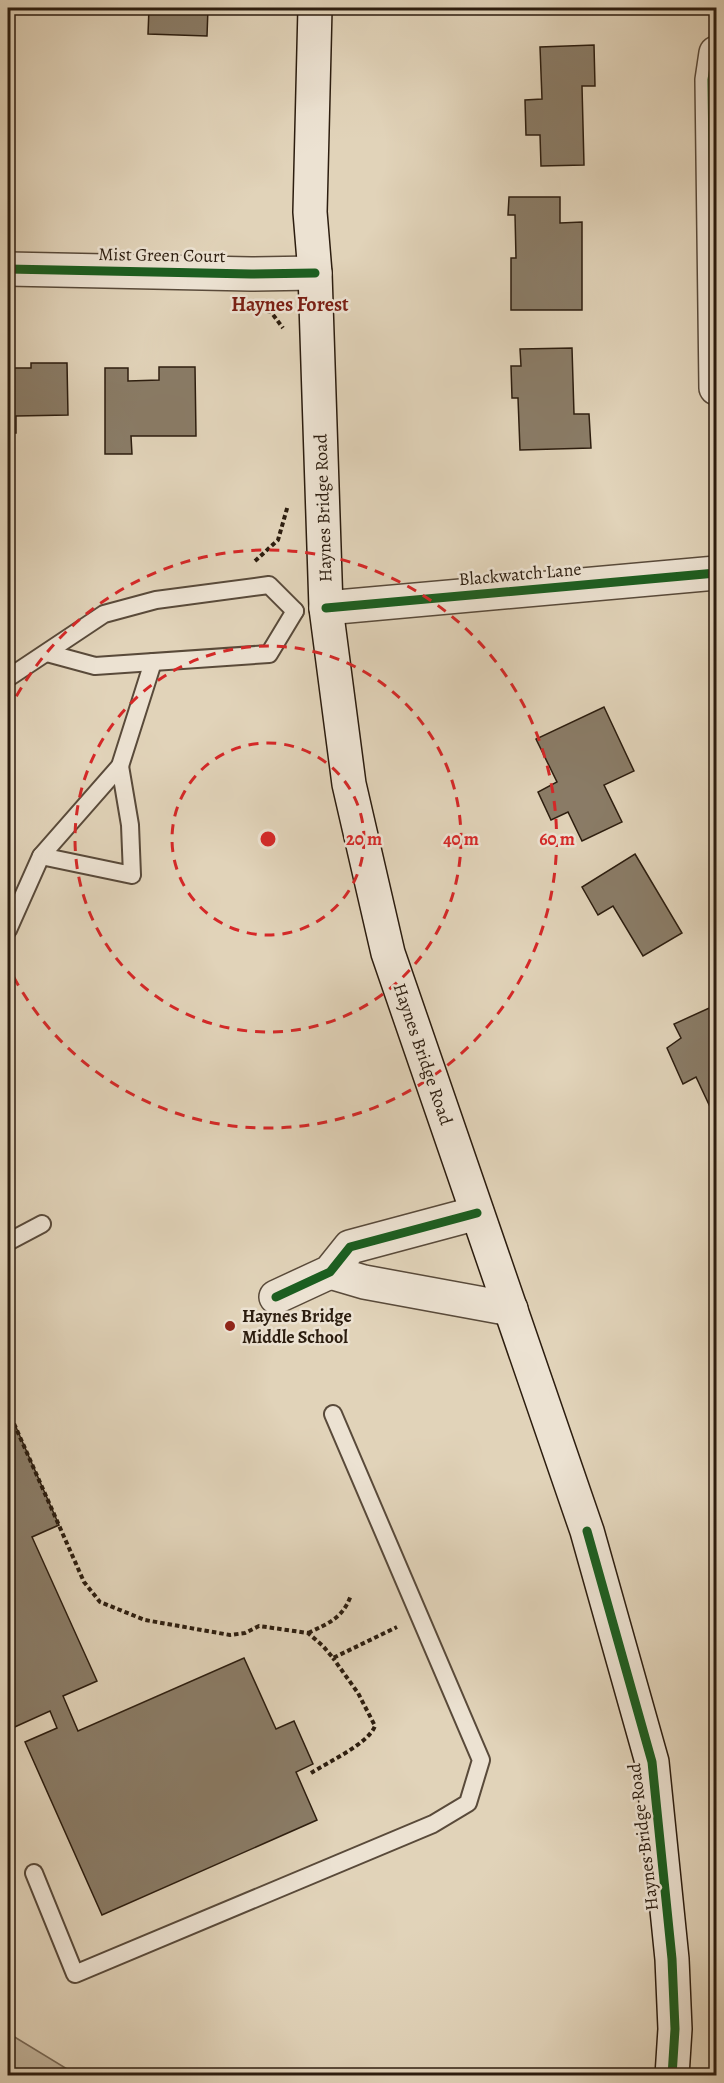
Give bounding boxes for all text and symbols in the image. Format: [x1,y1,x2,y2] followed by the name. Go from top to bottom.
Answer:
[98,242,226,268] street label: Mist Green Court
[231,291,349,318] district label: Haynes Forest
[308,433,338,583] street label: Haynes Bridge Road
[458,557,582,591] street label: Blackwatch Lane
[346,827,382,851] text: 20 m
[443,827,479,851] text: 40 m
[539,827,575,851] text: 60 m
[258,829,278,849] centre of rings
[388,980,459,1128] street label: Haynes Bridge Road
[242,1304,352,1349] place label: Haynes Bridge Middle School
[223,1319,237,1333] marker: Haynes Bridge Middle School
[622,1762,664,1912] street label: Haynes Bridge Road

